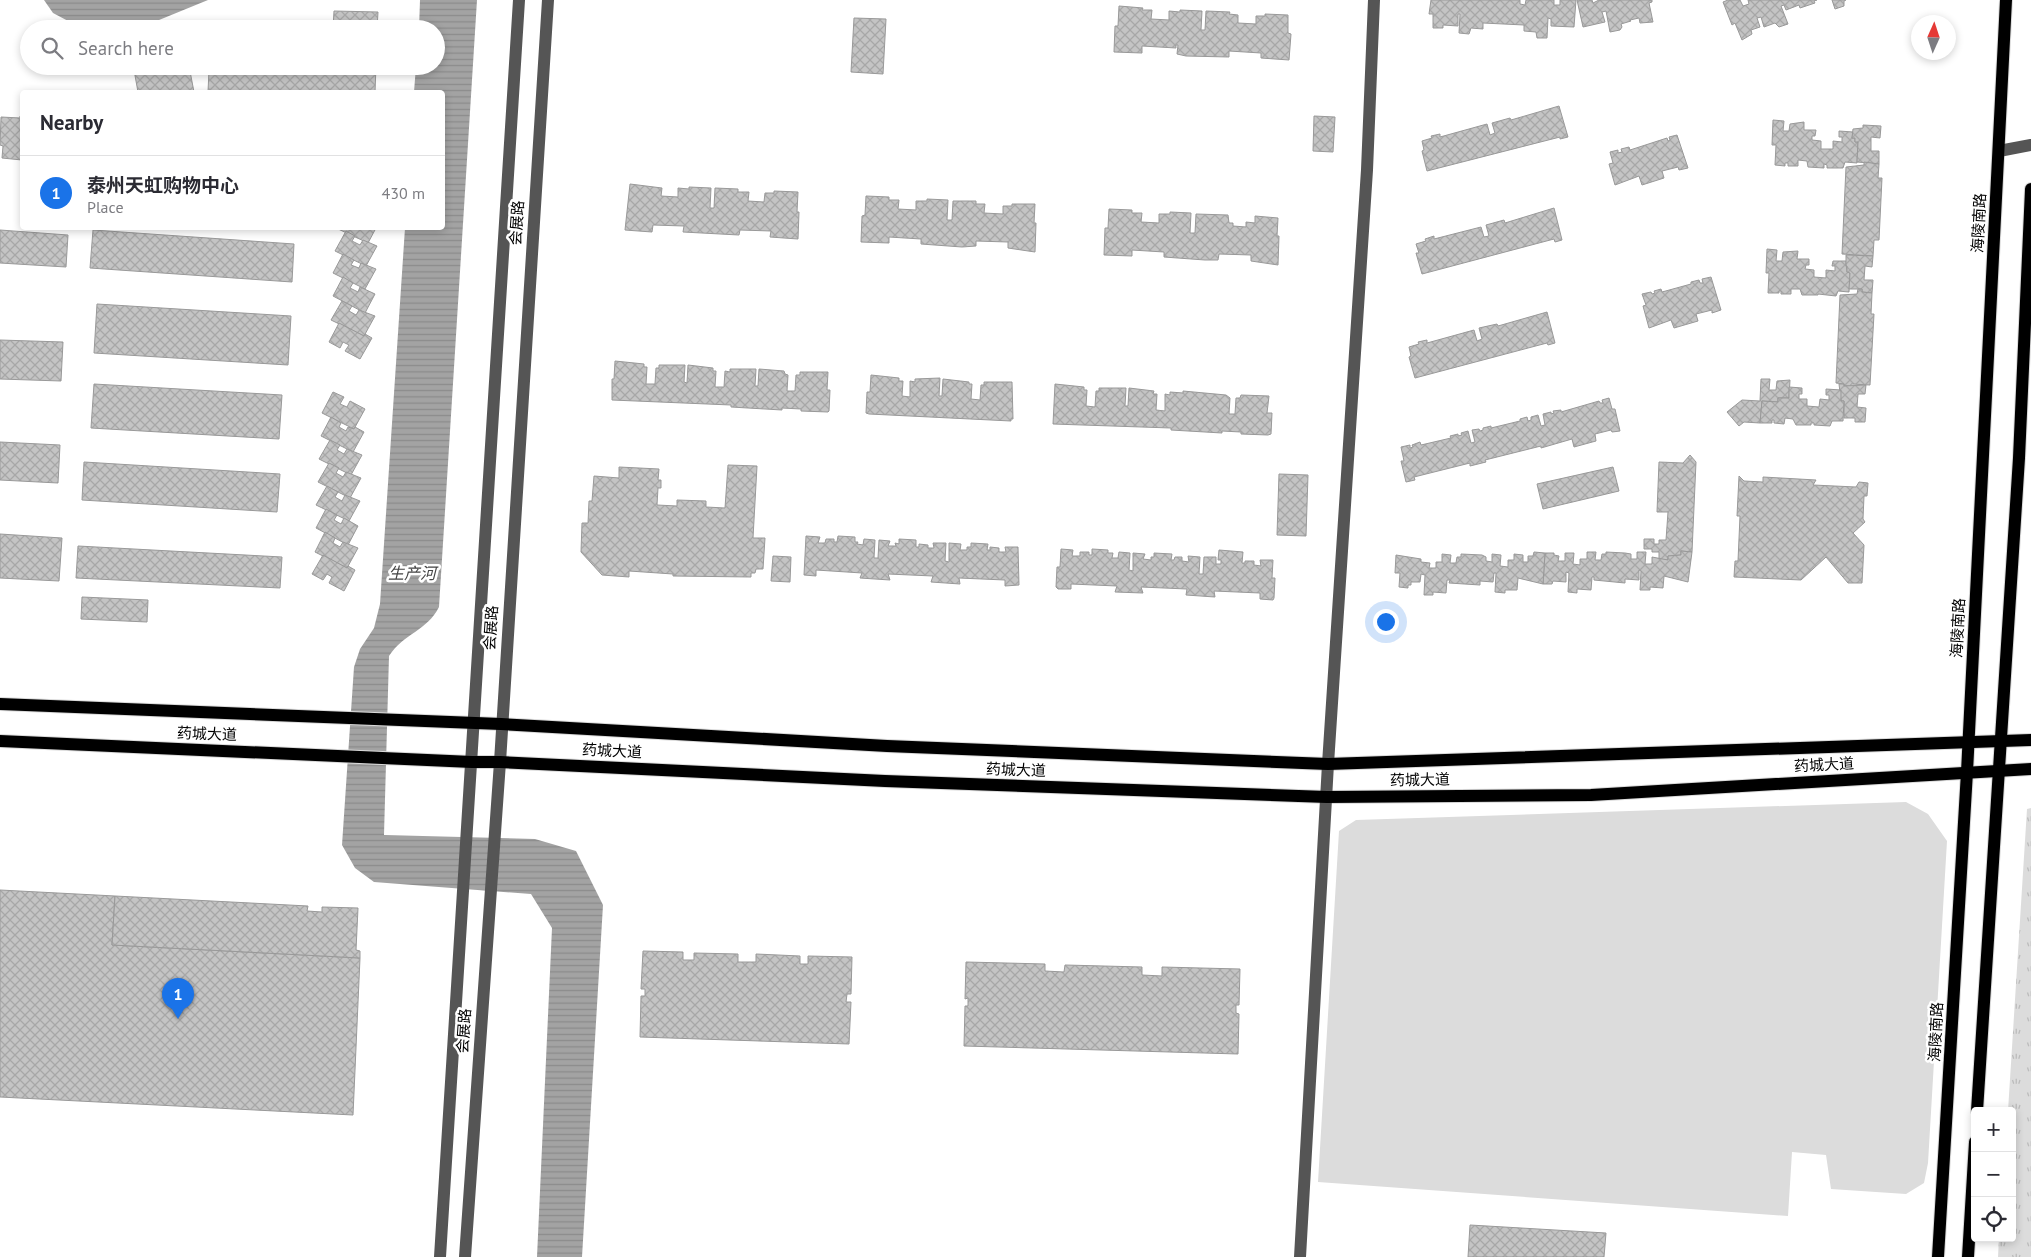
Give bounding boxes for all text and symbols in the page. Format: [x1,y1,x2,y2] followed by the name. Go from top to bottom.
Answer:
[1911,15,1956,60] north arrow
[20,20,445,75] search box
[38,34,66,62] icon: search
[78,36,174,60] text: Search here
[40,109,103,136] text: Nearby
[87,173,239,197] text: 泰州天虹购物中心
[51,183,61,203] text: 1
[382,183,425,203] text: 430 m
[1967,193,1990,253] street label: 海陵南路
[87,197,124,217] text: Place
[505,200,528,246] street label: 会展路
[388,563,439,583] water label: 生产河
[1946,598,1969,658] street label: 海陵南路
[479,605,502,651] street label: 会展路
[1373,609,1399,635] your location
[177,723,237,744] street label: 药城大道
[582,739,642,762] street label: 药城大道
[1794,753,1854,776] street label: 药城大道
[986,759,1046,780] street label: 药城大道
[1390,769,1450,790] street label: 药城大道
[162,978,194,1019] pin: 1
[1924,1002,1947,1062] street label: 海陵南路
[452,1008,475,1054] street label: 会展路
[1971,1107,2016,1242] map controls
[1971,1107,2016,1152] button: +
[1971,1152,2016,1197] button: −
[1971,1197,2016,1242] button: locate

